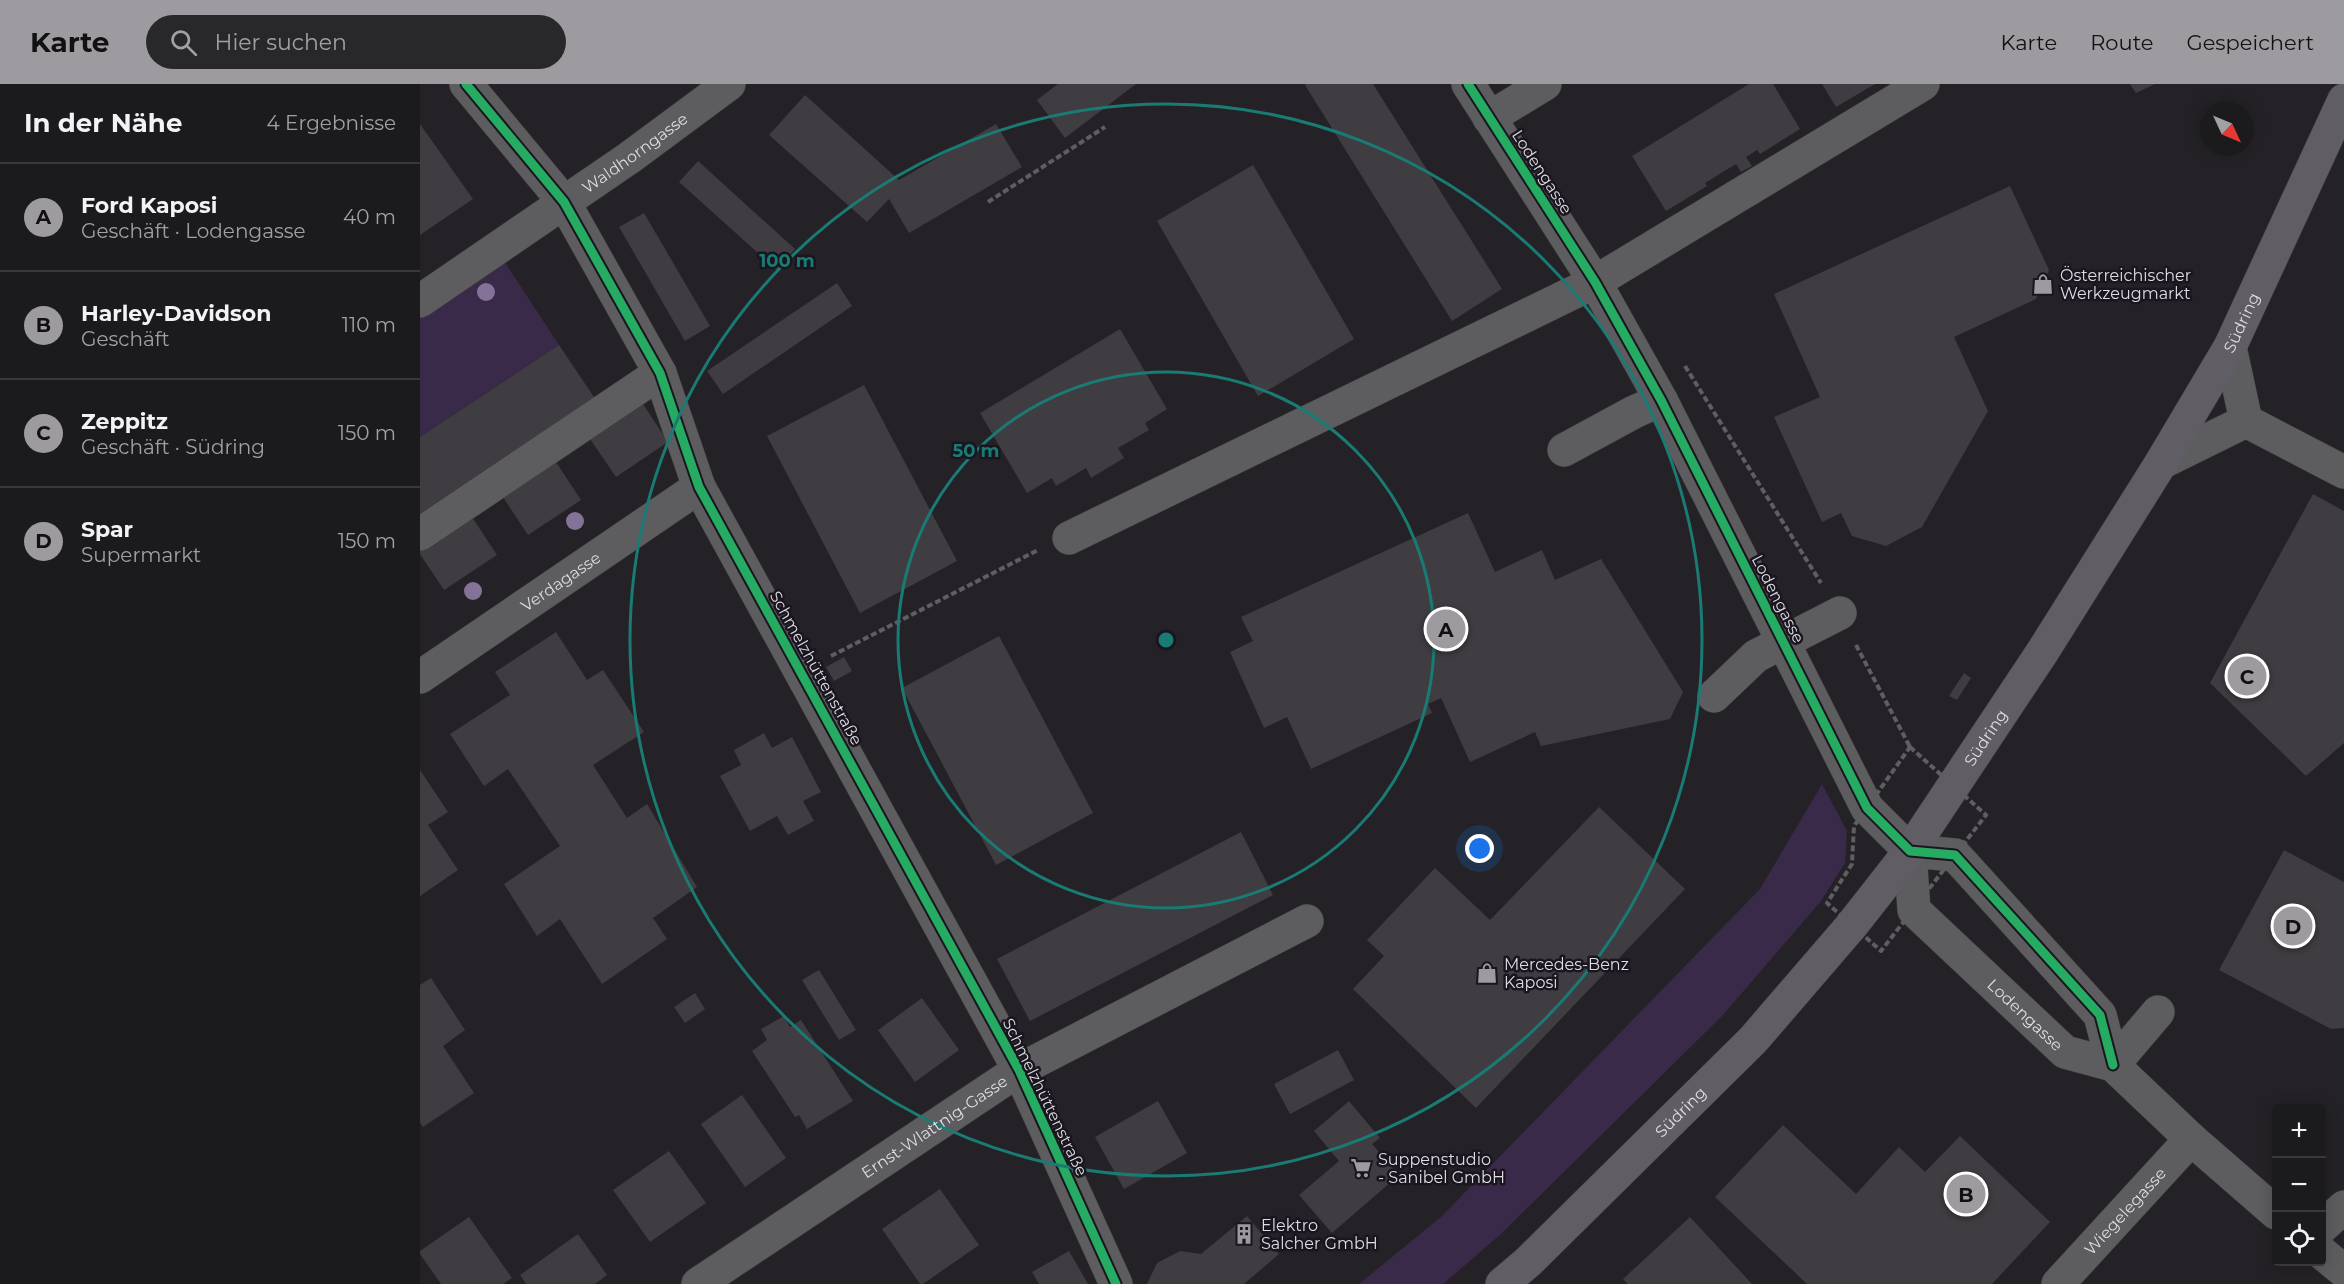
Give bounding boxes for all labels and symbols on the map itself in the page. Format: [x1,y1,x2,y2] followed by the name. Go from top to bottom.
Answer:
[2200,102,2254,156] north arrow
[578,108,691,197] street label: Waldhorngasse
[1508,126,1576,218] street label: Lodengasse
[759,250,815,272] text: 100 m
[2060,265,2191,303] place label: Österreichischer Werkzeugmarkt
[2031,272,2055,296] shop icon: Österreichischer Werkzeugmarkt
[2219,290,2263,356] street label: Südring
[953,440,999,462] text: 50 m
[517,548,604,615] street label: Verdagasse
[1748,552,1808,646] street label: Lodengasse
[766,588,866,748] street label: Schmelzhüttenstraße
[1426,606,1466,652] pin: A
[1156,630,1176,650] centre of rings
[2228,654,2266,698] pin: C
[1960,706,2011,770] street label: Südring
[1465,834,1494,863] your location
[2274,904,2312,948] pin: D
[1504,955,1629,992] place label: Mercedes-Benz Kaposi
[1475,961,1499,985] shop icon: Mercedes-Benz Kaposi
[1984,975,2067,1055] street label: Lodengasse
[999,1015,1091,1179] street label: Schmelzhüttenstraße
[858,1071,1011,1182] street label: Ernst-Wlattnig-Gasse
[1651,1083,1710,1141] street label: Südring
[1378,1150,1505,1187] place label: Suppenstudio - Sanibel GmbH
[1349,1156,1373,1180] supermarket icon: Suppenstudio - Sanibel GmbH
[2080,1163,2170,1259] street label: Wiegelegasse
[1946,1172,1986,1216] pin: B
[1261,1216,1378,1253] place label: Elektro Salcher GmbH
[1232,1222,1256,1246] building icon: Elektro Salcher GmbH

